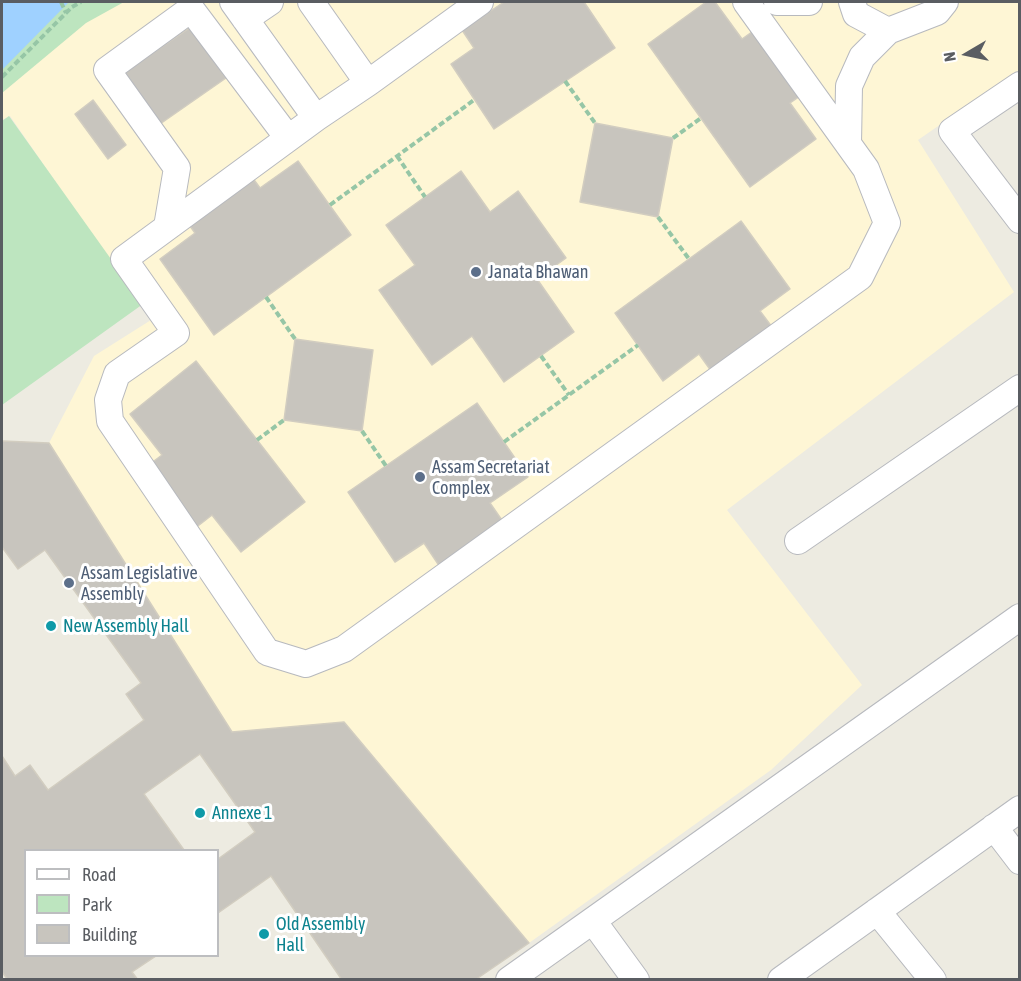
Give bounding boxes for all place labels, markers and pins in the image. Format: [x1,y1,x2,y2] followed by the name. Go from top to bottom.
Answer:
[488,261,589,283] place label: Janata Bhawan
[469,265,483,279] marker: Janata Bhawan
[432,456,550,498] place label: Assam Secretariat Complex
[413,470,427,484] marker: Assam Secretariat Complex
[81,562,198,604] place label: Assam Legislative Assembly
[62,576,76,590] marker: Assam Legislative Assembly
[63,615,189,637] place label: New Assembly Hall
[44,619,58,633] marker: New Assembly Hall
[212,802,272,824] place label: Annexe 1
[193,806,207,820] marker: Annexe 1
[276,913,365,956] place label: Old Assembly Hall
[257,927,271,941] marker: Old Assembly Hall

